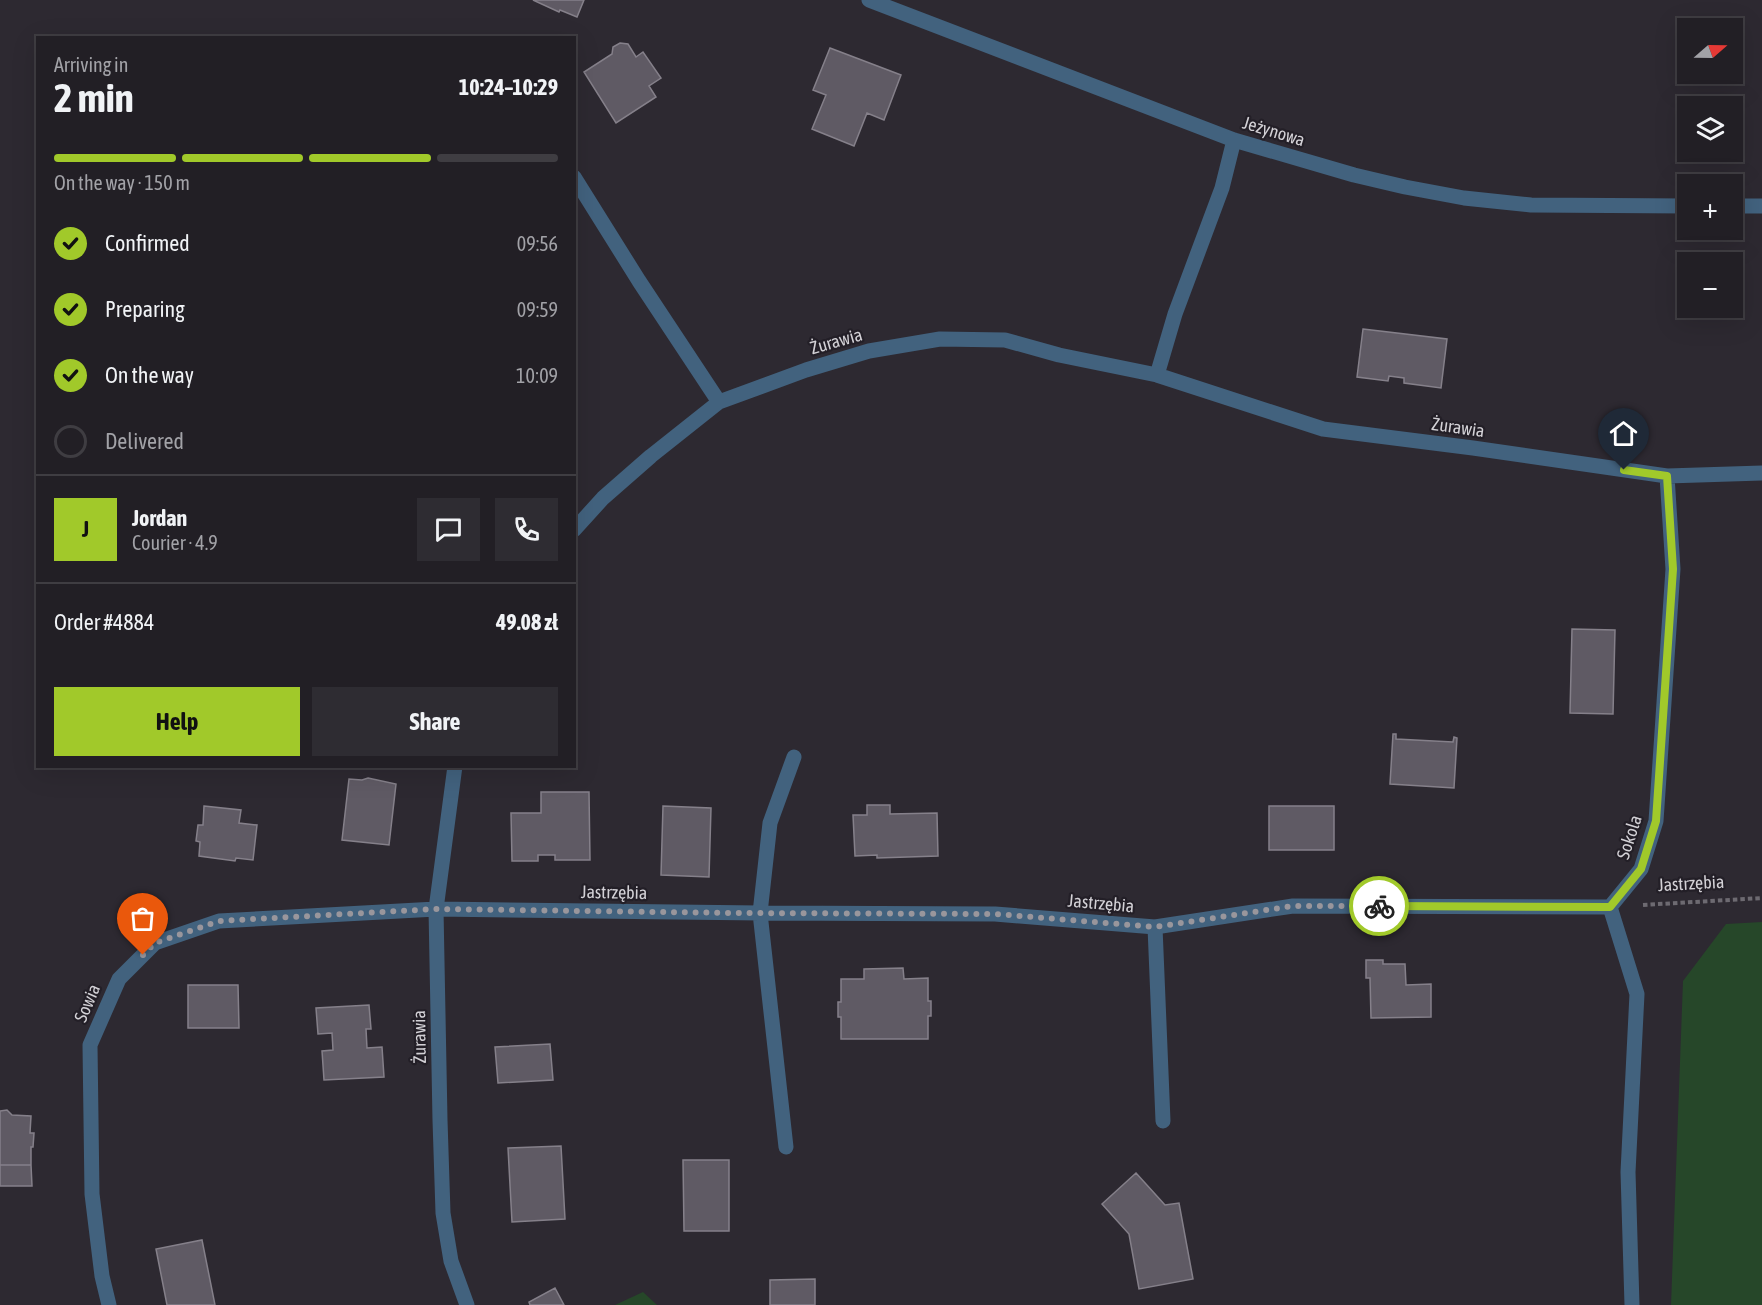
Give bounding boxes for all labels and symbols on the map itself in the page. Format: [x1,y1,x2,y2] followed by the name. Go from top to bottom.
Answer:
[1677,18,1743,84] north arrow
[1240,112,1308,150] street label: Jeżynowa
[807,324,865,358] street label: Żurawia
[1598,408,1649,470] pin
[1430,413,1486,441] street label: Żurawia
[1612,812,1646,862] street label: Sokola
[1657,871,1725,895] street label: Jastrzębia
[1349,876,1409,936] courier
[581,881,647,903] street label: Jastrzębia
[1067,890,1135,916] street label: Jastrzębia
[117,893,168,955] pin
[70,981,104,1025] street label: Sowia
[408,1010,430,1064] street label: Żurawia

